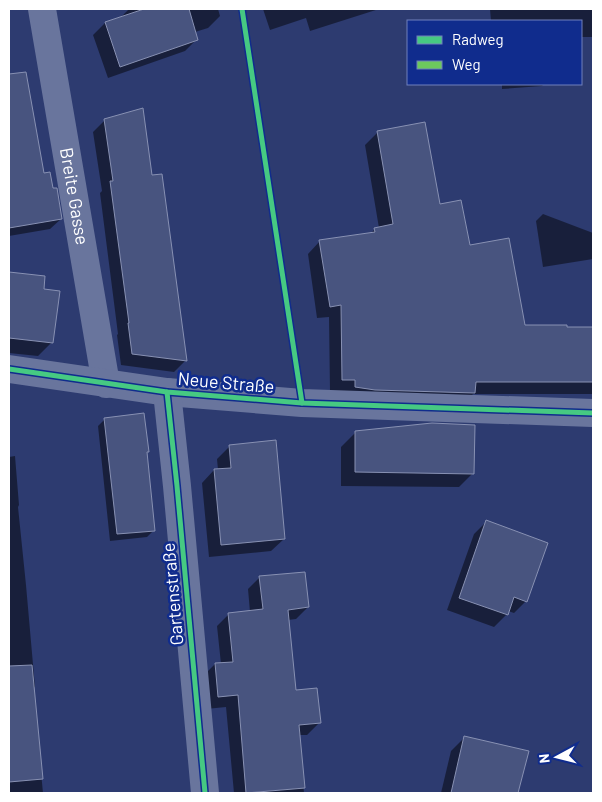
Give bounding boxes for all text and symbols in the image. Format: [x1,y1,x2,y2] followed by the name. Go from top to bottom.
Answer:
[407,20,582,85] legend
[452,30,504,48] text: Radweg
[452,55,480,73] text: Weg
[56,146,94,246] street label: Breite Gasse
[177,367,275,397] street label: Neue Straße
[157,542,187,646] street label: Gartenstraße
[532,732,582,782] north arrow
[535,753,553,764] text: N

